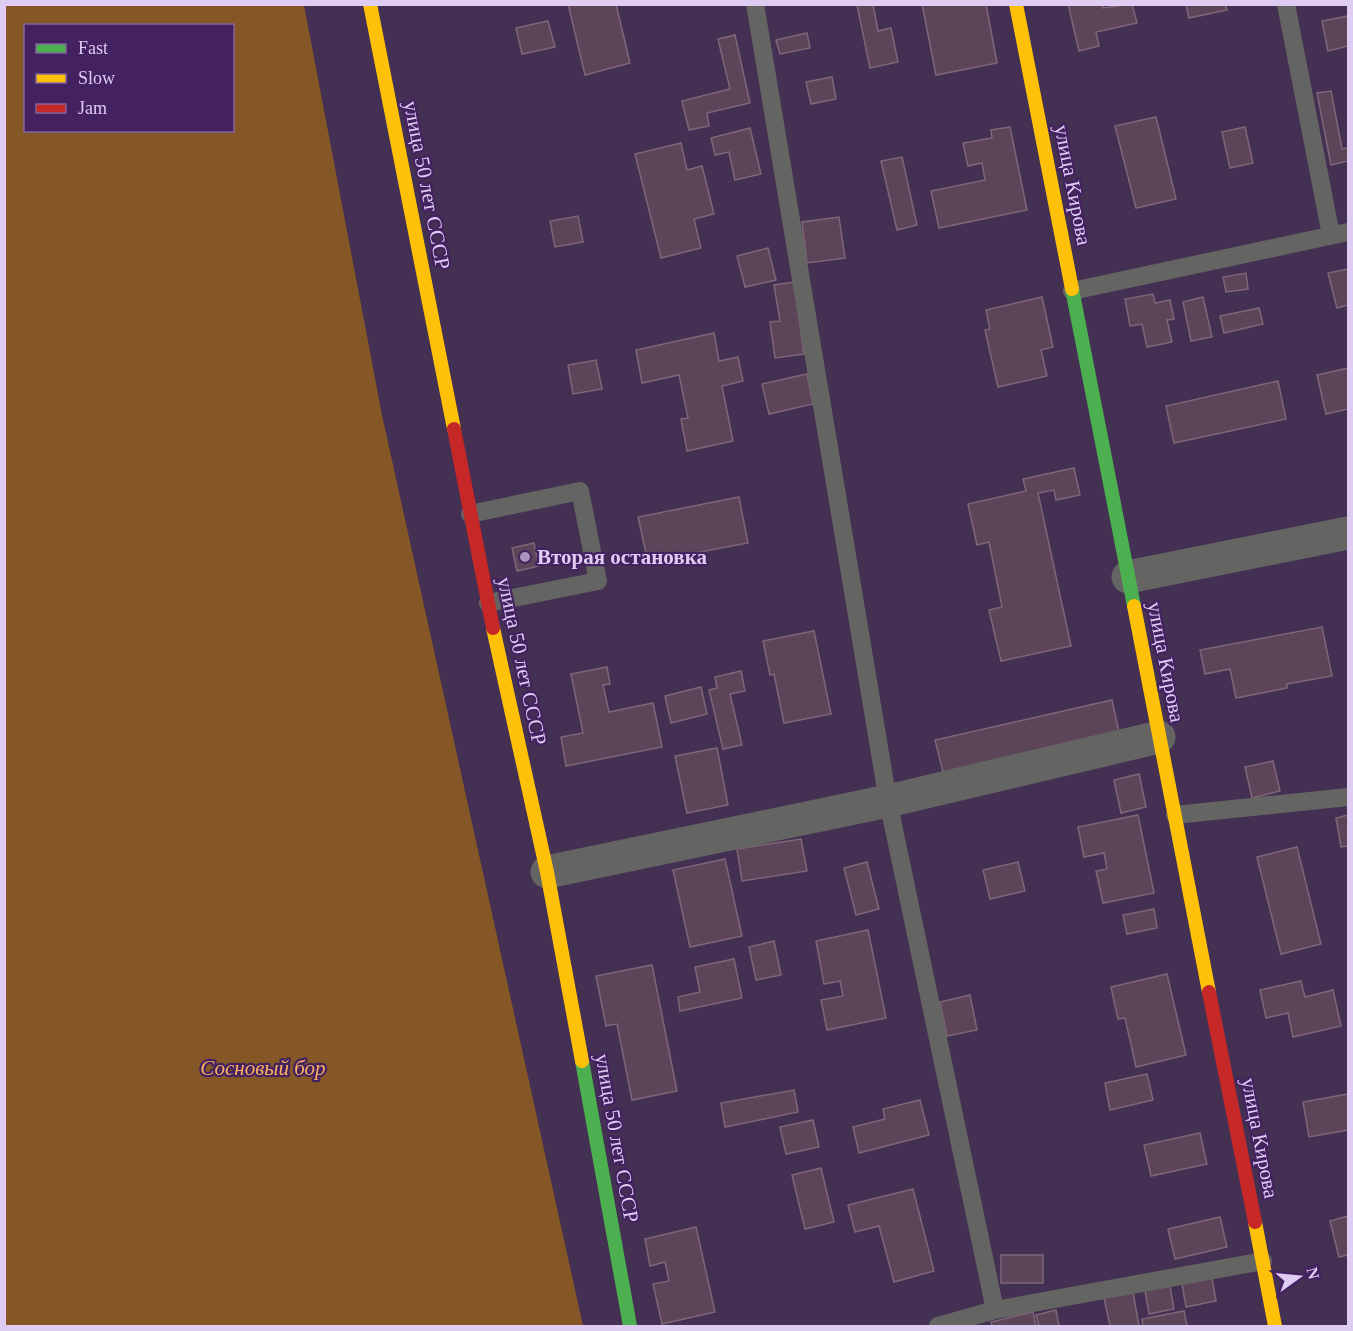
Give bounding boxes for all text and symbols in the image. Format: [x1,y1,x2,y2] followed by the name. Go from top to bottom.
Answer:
[24,24,234,132] legend
[78,38,108,58] text: Fast
[78,68,115,88] text: Slow
[78,98,107,118] text: Jam
[399,99,455,271] street label: улица 50 лет СССР
[1050,123,1097,248] street label: улица Кирова
[537,545,707,569] place label: Вторая остановка
[518,550,532,564] marker: Вторая остановка
[492,575,552,747] street label: улица 50 лет СССР
[1143,600,1190,725] street label: улица Кирова
[590,1052,644,1224] street label: улица 50 лет СССР
[200,1056,326,1080] park label: Сосновый бор
[1237,1076,1284,1201] street label: улица Кирова
[1269,1247,1329,1307] north arrow
[1303,1265,1323,1281] text: N

